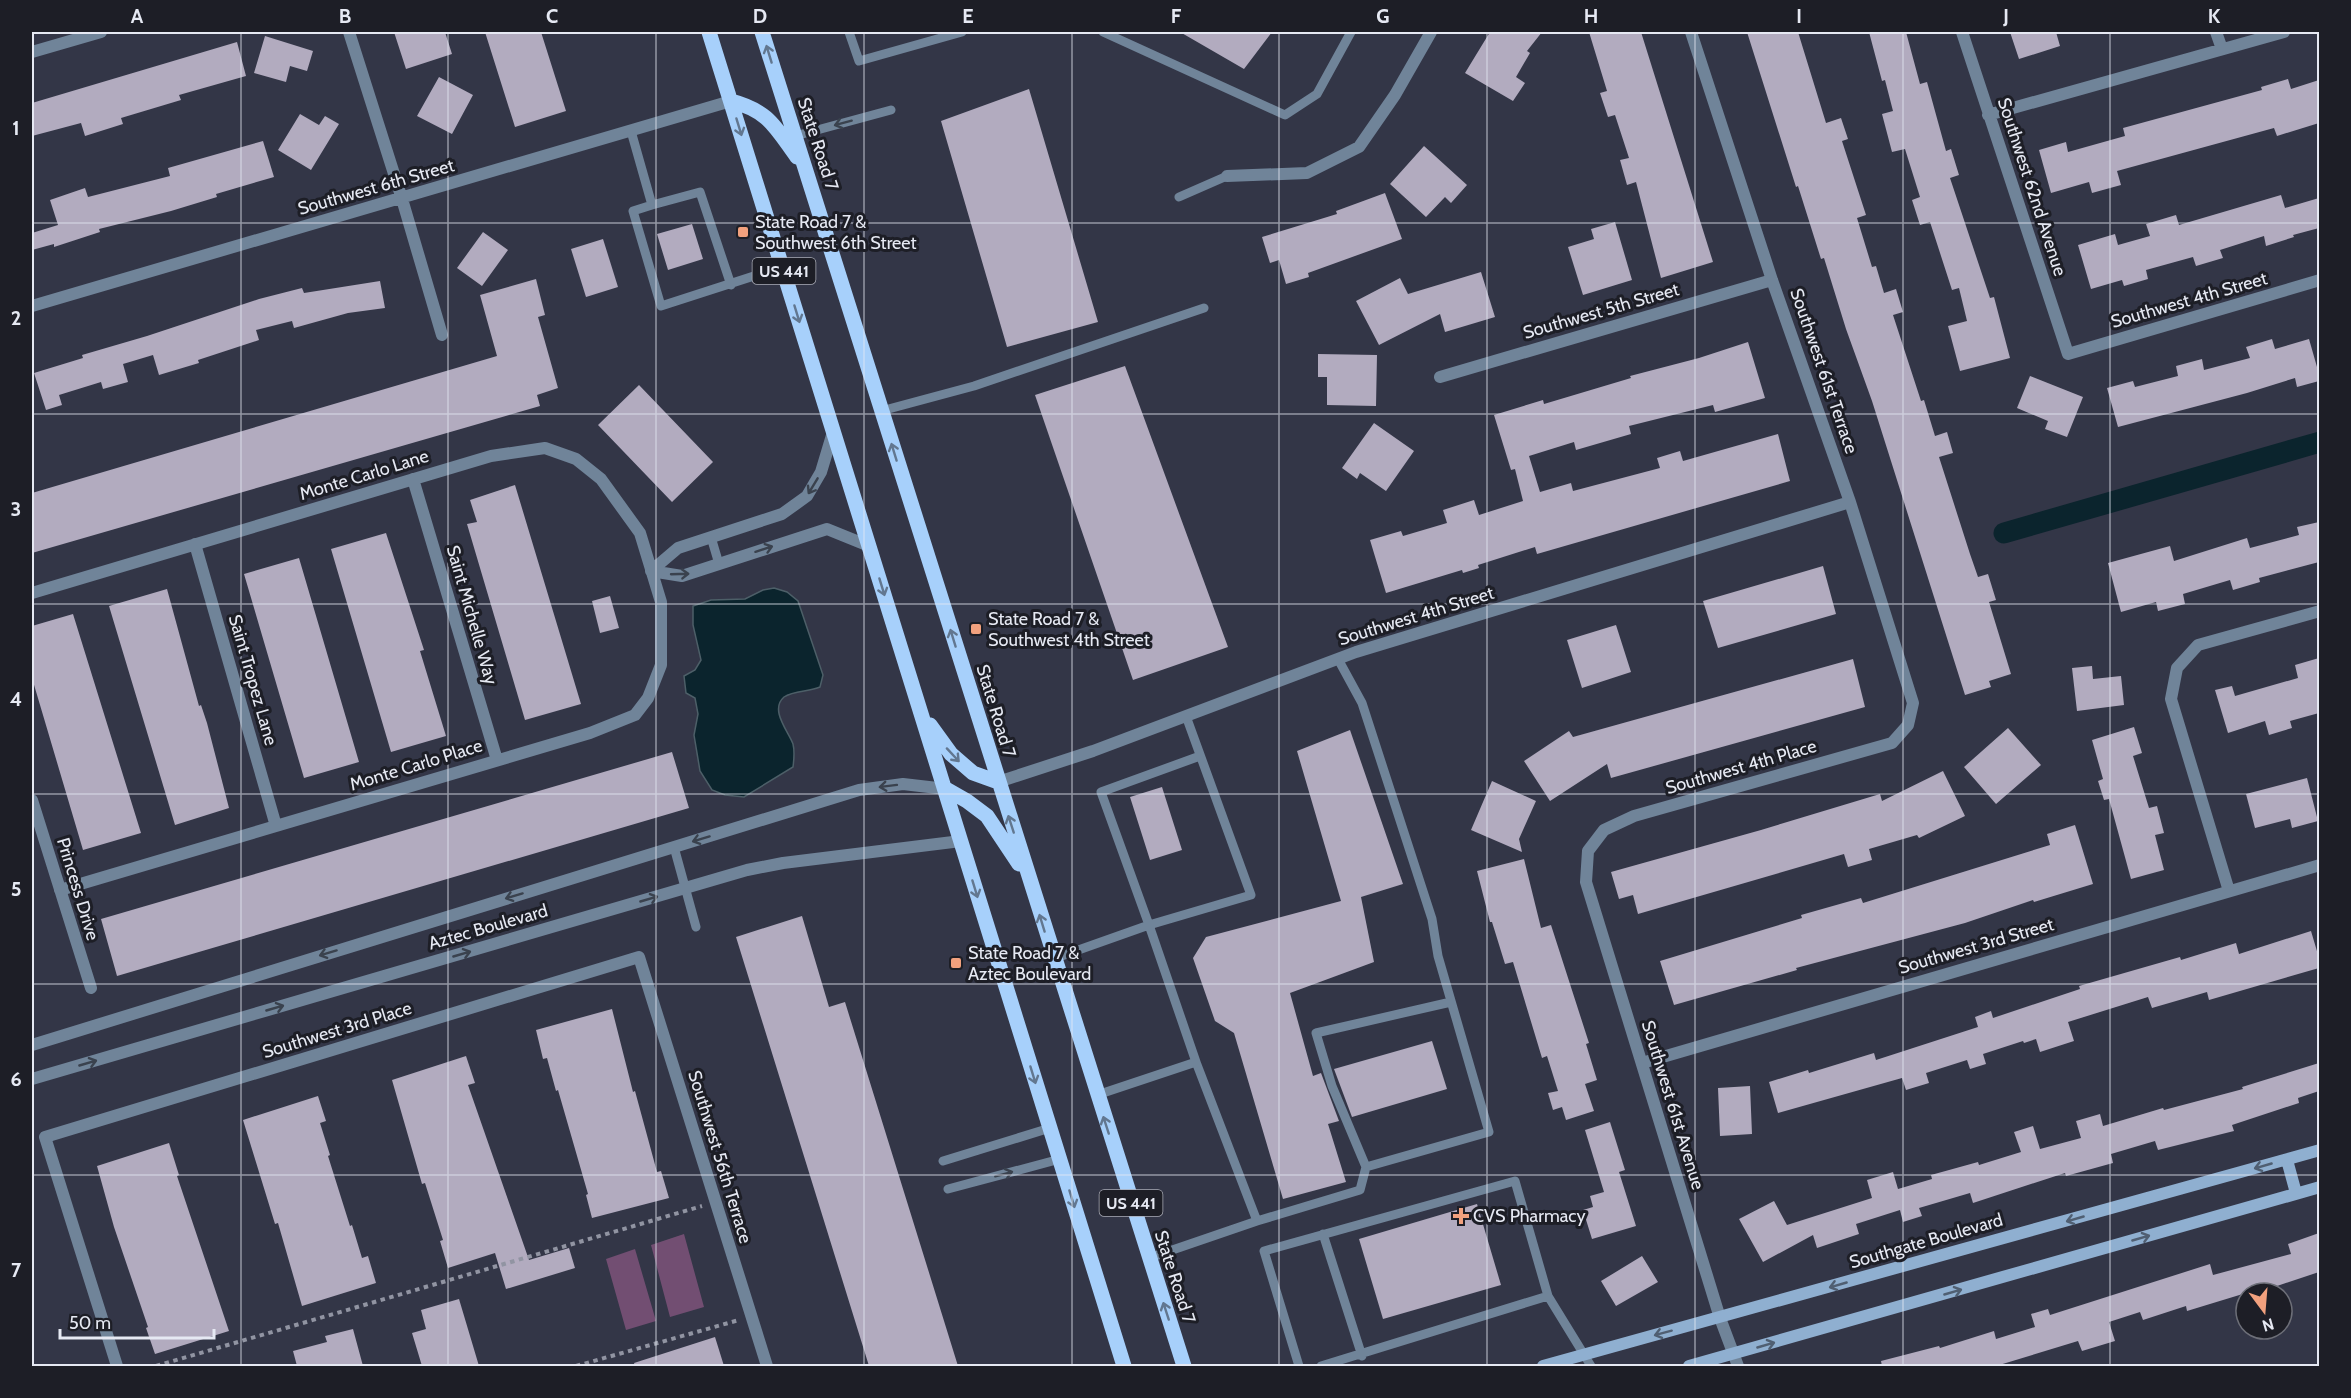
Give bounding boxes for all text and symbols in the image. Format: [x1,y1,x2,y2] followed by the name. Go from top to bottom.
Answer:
[131,4,144,28] text: A
[339,4,351,28] text: B
[546,4,558,28] text: C
[753,4,767,28] text: D
[962,4,974,28] text: E
[1171,4,1182,28] text: F
[1376,4,1390,28] text: G
[1584,4,1598,28] text: H
[1796,4,1802,28] text: I
[2002,4,2009,28] text: J
[2208,4,2221,28] text: K
[763,45,774,64] one-way arrow
[793,95,843,193] street label: State Road 7
[1993,95,2071,279] street label: Southwest 62nd Avenue
[12,116,20,140] text: 1
[734,117,745,136] one-way arrow
[834,118,853,129] one-way arrow
[295,154,457,220] street label: Southwest 6th Street
[755,211,917,254] place label: State Road 7 & Southwest 6th Street
[736,225,750,239] marker: State Road 7 & Southwest 6th Street
[752,258,816,284] road number: US 441
[2108,267,2270,333] street label: Southwest 4th Street
[1521,278,1681,344] street label: Southwest 5th Street
[1785,285,1863,457] street label: Southwest 61st Terrace
[792,304,803,323] one-way arrow
[11,306,21,330] text: 2
[888,443,899,462] one-way arrow
[297,445,431,505] street label: Monte Carlo Lane
[806,477,818,494] one-way arrow
[11,497,21,521] text: 3
[442,543,502,687] street label: Saint Michelle Way
[754,543,773,554] one-way arrow
[670,568,689,579] one-way arrow
[877,577,888,596] one-way arrow
[1335,582,1497,650] street label: Southwest 4th Street
[988,608,1150,651] place label: State Road 7 & Southwest 4th Street
[224,612,282,748] street label: Saint Tropez Lane
[969,622,983,636] marker: State Road 7 & Southwest 4th Street
[946,629,957,648] one-way arrow
[971,662,1021,760] street label: State Road 7
[10,687,22,711] text: 4
[347,734,485,796] street label: Monte Carlo Place
[1663,735,1819,799] street label: Southwest 4th Place
[946,747,961,762] one-way arrow
[879,781,898,792] one-way arrow
[1005,815,1016,834] one-way arrow
[692,834,711,845] one-way arrow
[52,835,104,943] street label: Princess Drive
[11,877,21,901] text: 5
[971,879,982,898] one-way arrow
[505,891,524,902] one-way arrow
[639,893,658,904] one-way arrow
[426,899,550,955] street label: Aztec Boulevard
[1896,913,2056,979] street label: Southwest 3rd Street
[1036,914,1047,933] one-way arrow
[968,942,1091,985] place label: State Road 7 & Aztec Boulevard
[452,948,471,959] one-way arrow
[319,949,338,960] one-way arrow
[949,956,963,970] marker: State Road 7 & Aztec Boulevard
[260,997,414,1063] street label: Southwest 3rd Place
[265,1002,284,1013] one-way arrow
[1637,1018,1709,1192] street label: Southwest 61st Avenue
[78,1057,97,1068] one-way arrow
[1029,1065,1040,1084] one-way arrow
[10,1067,22,1091] text: 6
[683,1068,757,1246] street label: Southwest 56th Terrace
[1100,1116,1111,1135] one-way arrow
[2254,1161,2273,1172] one-way arrow
[994,1168,1013,1179] one-way arrow
[1067,1189,1078,1208] one-way arrow
[1100,1190,1162,1216] road number: US 441
[1473,1205,1586,1227] place label: CVS Pharmacy
[1454,1209,1468,1223] marker: CVS Pharmacy
[1847,1209,2005,1273] street label: Southgate Boulevard
[2066,1213,2085,1225] one-way arrow
[1150,1228,1200,1326] street label: State Road 7
[2131,1232,2150,1243] one-way arrow
[11,1258,22,1282] text: 7
[1829,1280,1848,1291] one-way arrow
[2234,1281,2294,1341] north arrow
[1943,1286,1962,1297] one-way arrow
[60,1302,214,1340] scale bar
[1160,1302,1171,1321] one-way arrow
[69,1312,111,1334] text: 50 m
[2260,1314,2276,1336] text: N
[1654,1328,1673,1340] one-way arrow
[1756,1339,1775,1350] one-way arrow

